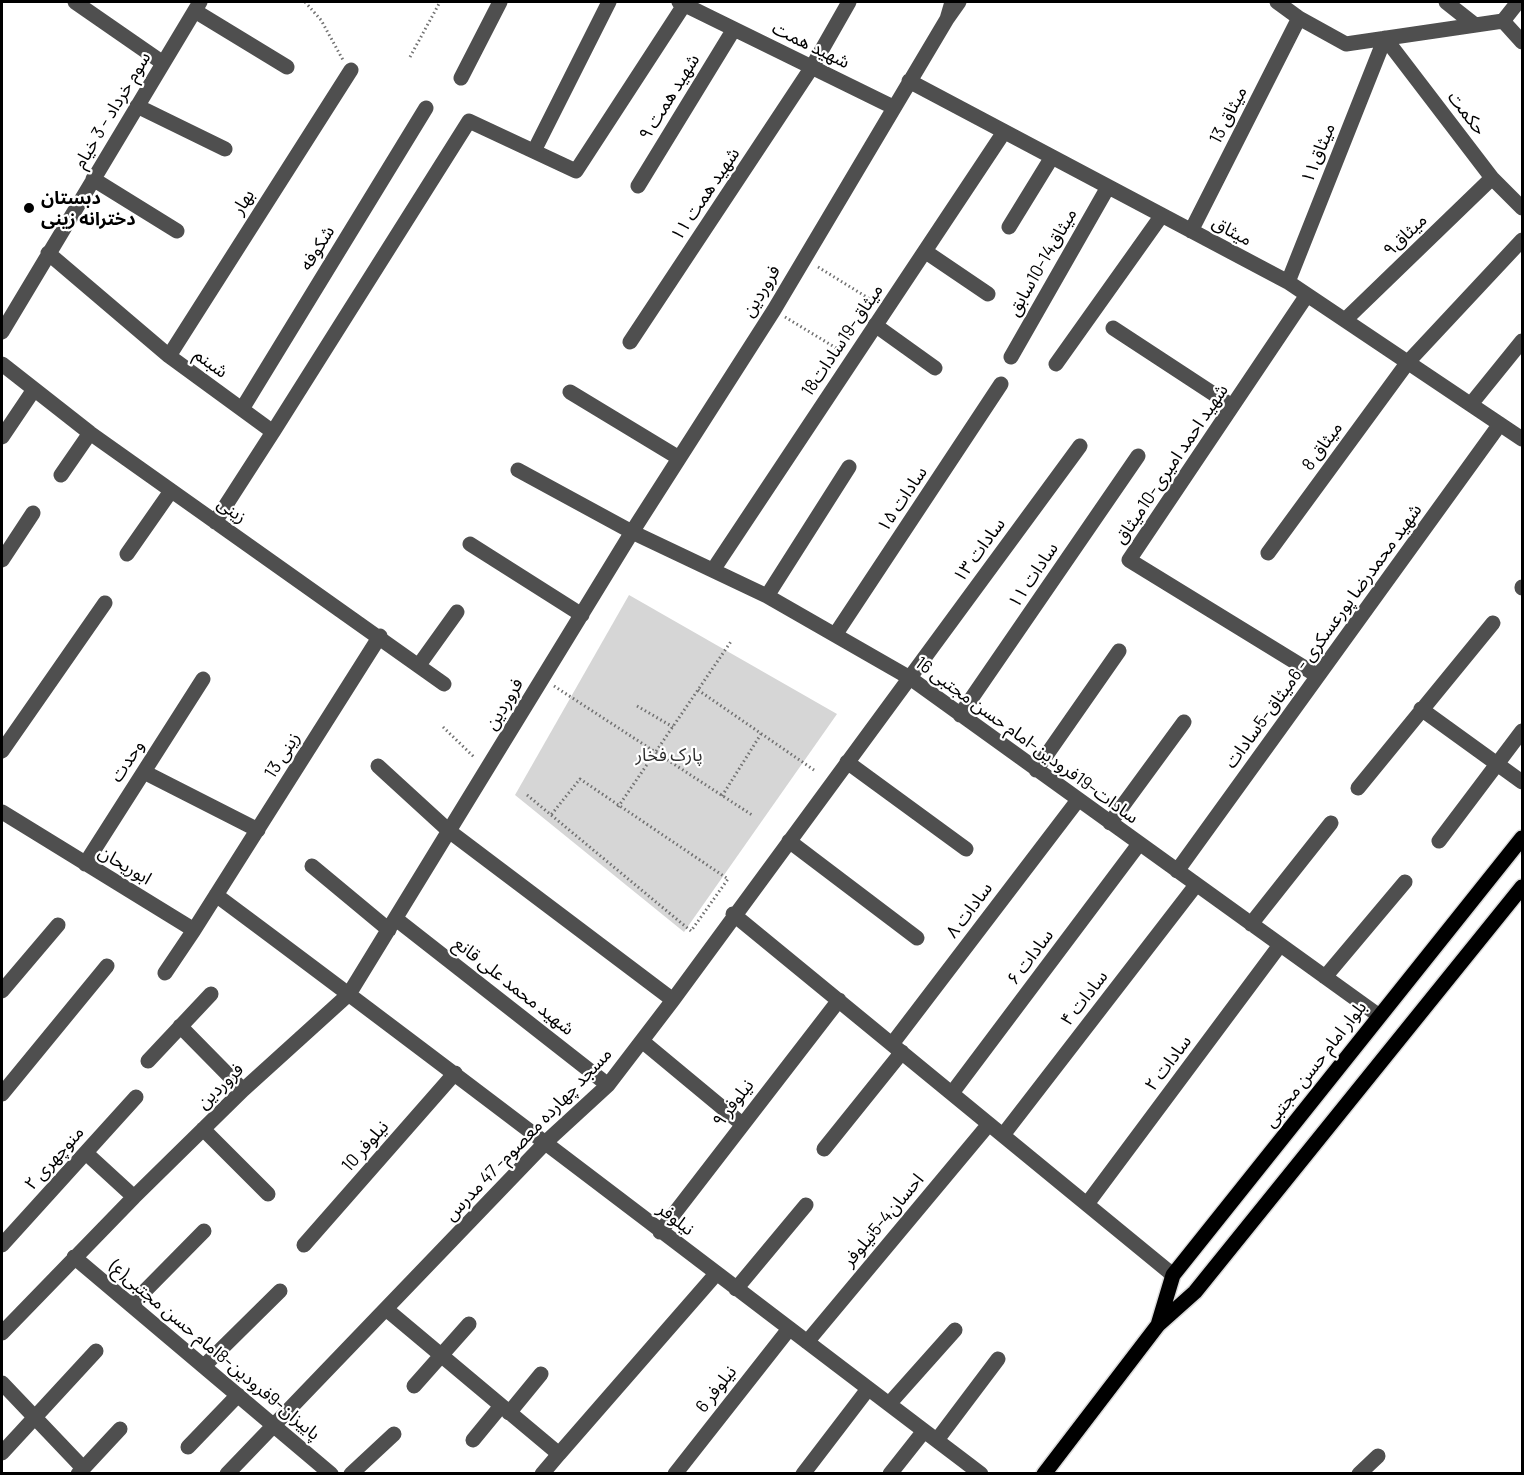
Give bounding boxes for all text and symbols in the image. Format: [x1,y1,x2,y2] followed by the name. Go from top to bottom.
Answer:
[769,17,853,73] street label: شهید همت
[69,48,155,172] street label: سوم خرداد - 3 خیام
[634,50,704,144] street label: شهید همت ۹
[1204,83,1252,147] street label: میثاق 13
[1443,87,1491,139] street label: حکمت
[1296,120,1340,186] street label: میثاق۱۱
[666,143,744,245] street label: شهید همت ۱۱
[227,185,259,219] street label: بهار
[41,187,135,230] place label: دبستان دخترانه زینی
[22,201,36,215] marker: دبستان دخترانه زینی
[1003,204,1081,320] street label: میثاق14-10سابق
[1379,209,1431,261] street label: میثاق۹
[1208,212,1256,250] street label: میثاق
[295,222,339,274] street label: شکوفه
[737,261,785,321] street label: فروردین
[797,280,887,400] street label: 18میثاق-19سادات
[190,344,232,382] street label: شبنم
[1109,380,1233,548] street label: شهید احمد امیری-10میثاق
[1297,417,1347,475] street label: میثاق 8
[872,462,932,536] street label: سادات ۱۵
[213,492,251,528] street label: زینی
[1220,500,1426,772] street label: شهید محمدرضا پورعسکری - 6میثاق-5سادات
[948,514,1010,586] street label: سادات ۱۳
[1003,538,1063,612] street label: سادات ۱۱
[911,652,1143,828] street label: سادات-19فرودین-امام حسن مجتبی 16
[480,674,528,734] street label: فروردین
[260,728,304,782] street label: زینی 13
[105,736,149,786] street label: وحدت
[635,744,703,766] park label: پارک فخار
[95,841,155,889] street label: ابوریحان
[941,878,997,942] street label: سادات ۸
[1002,925,1058,989] street label: سادات ۶
[450,932,578,1040] street label: شهید محمد علی قانع
[1056,966,1112,1030] street label: سادات ۴
[1259,997,1371,1131] street label: بلوار امام حسن مجتبی
[1140,1031,1196,1095] street label: سادات ۲
[440,1043,616,1225] street label: مسجد چهارده معصوم- 47 مدرس
[192,1059,248,1113] street label: فروردین
[708,1075,758,1131] street label: نیلوفر ۹
[337,1116,393,1176] street label: نیلوفر 10
[20,1122,88,1194] street label: منوچهری ۲
[838,1169,928,1271] street label: احسان4-5نیلوفر
[653,1198,699,1240] street label: نیلوفر
[105,1255,325,1445] street label: پاییزان-9فرودین-8امام حسن مجتبی(ع)
[691,1361,741,1417] street label: نیلوفر 6

